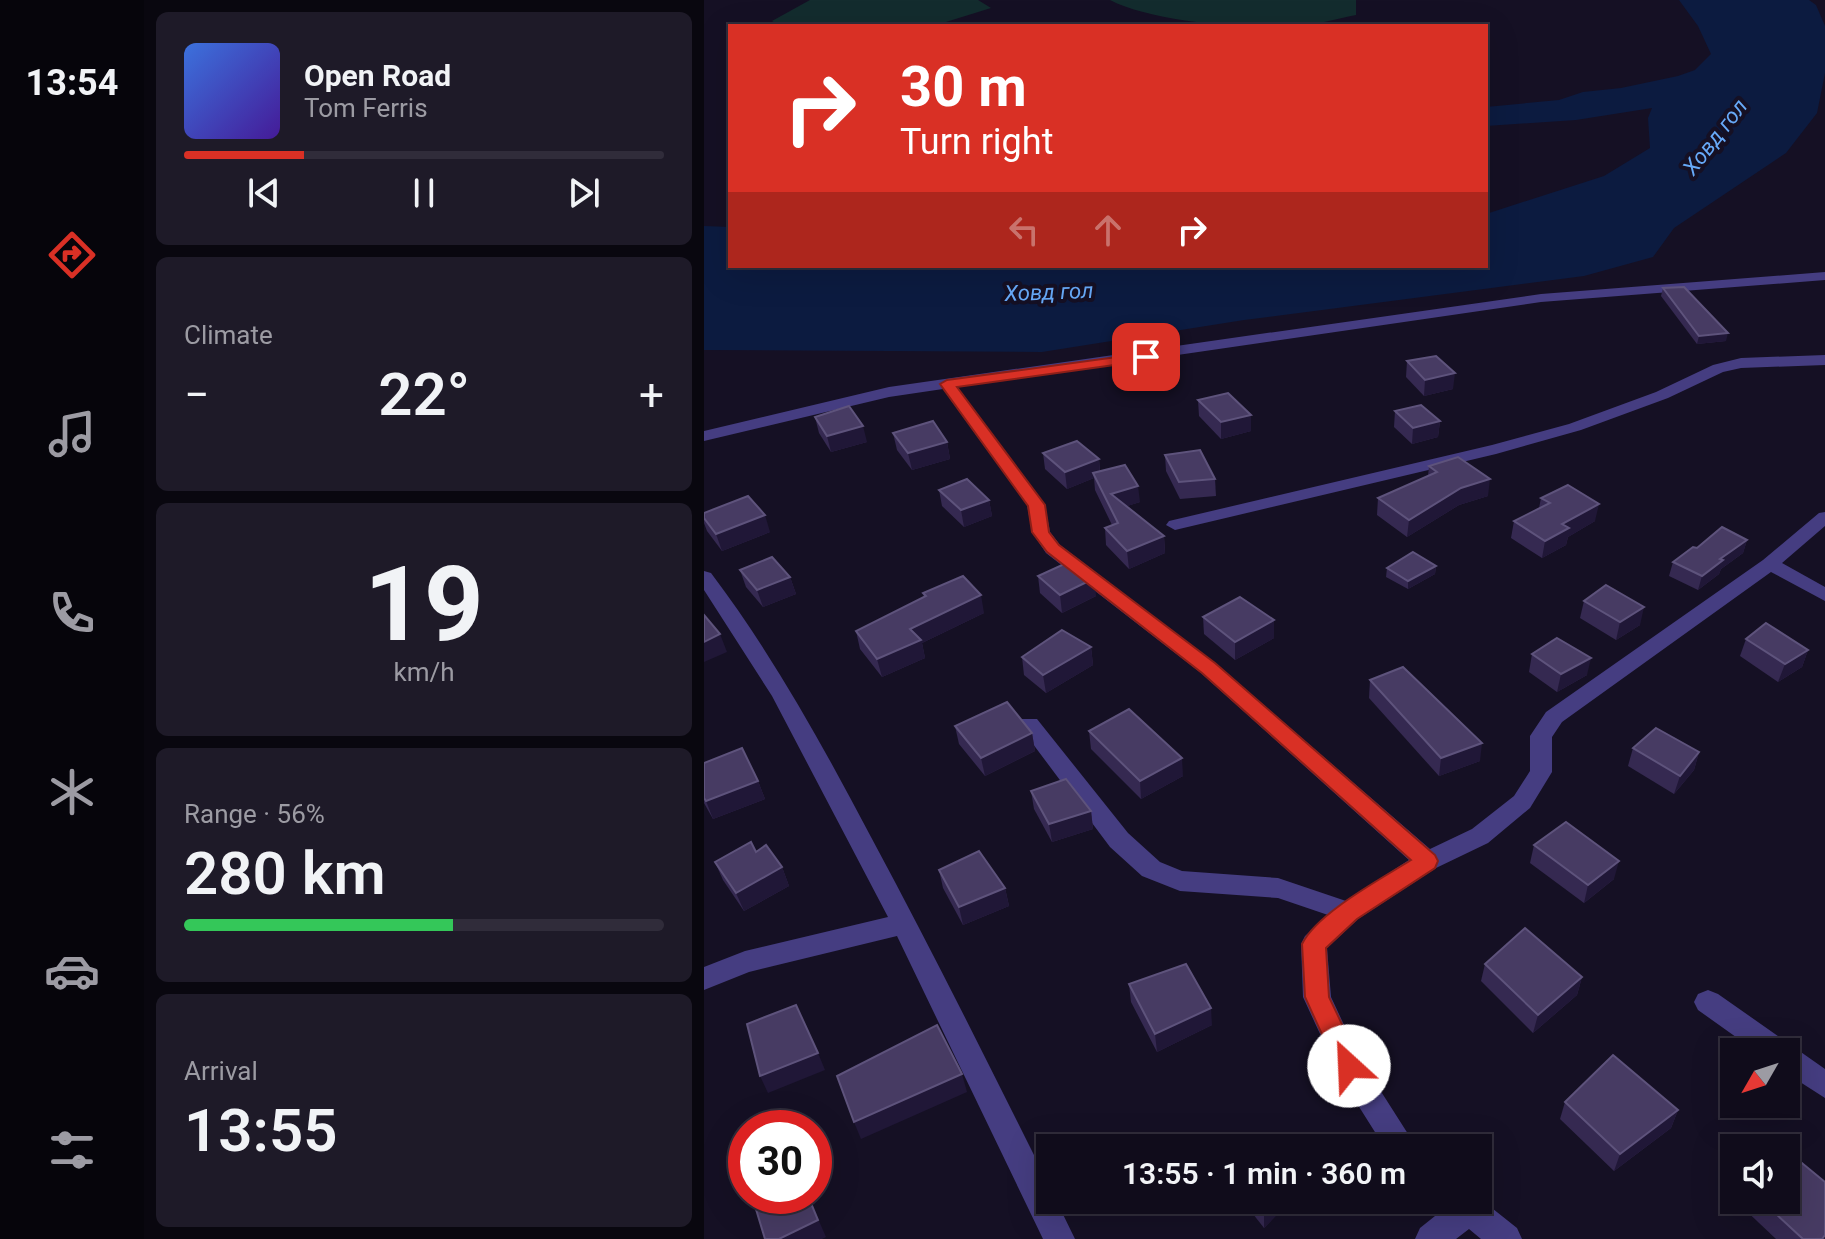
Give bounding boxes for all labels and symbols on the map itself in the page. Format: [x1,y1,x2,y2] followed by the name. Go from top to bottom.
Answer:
[1677,94,1752,181] water label: Ховд гол
[1003,278,1094,306] water label: Ховд гол
[1112,323,1180,391] pin
[1307,1024,1391,1108] position arrow
[1720,1038,1800,1118] north arrow
[728,1110,832,1214] speed limit sign: 30

